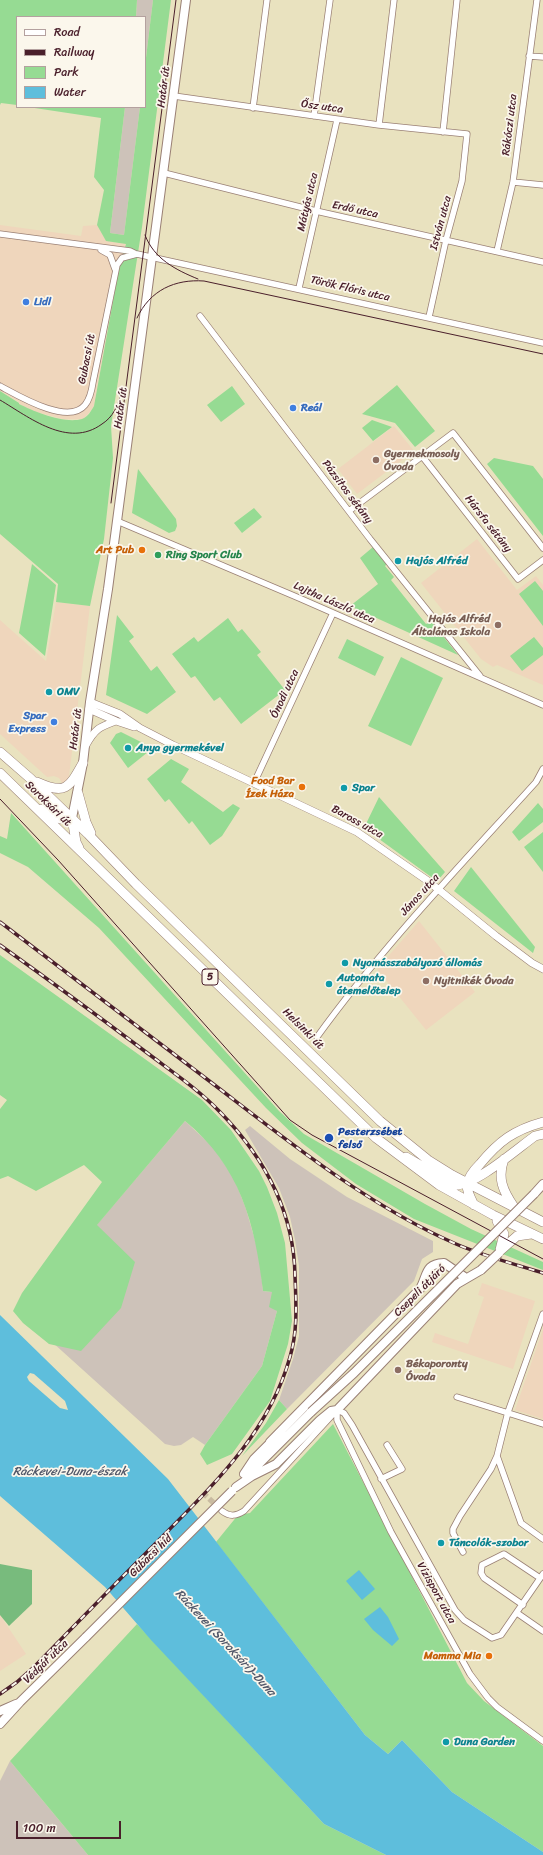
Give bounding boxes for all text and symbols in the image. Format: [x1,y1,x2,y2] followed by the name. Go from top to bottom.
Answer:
[16,16,146,108] legend
[54,21,80,43] text: Road
[54,41,95,63] text: Railway
[54,61,79,83] text: Park
[155,65,173,109] street label: Határ út
[54,81,86,103] text: Water
[500,93,520,157] street label: Rákóczi utca
[300,98,344,116] street label: Ősz utca
[295,171,321,233] street label: Mátyás utca
[427,195,455,251] street label: István utca
[331,199,379,221] street label: Erdő utca
[309,273,391,305] street label: Török Flóris utca
[34,295,51,309] place label: Lidl
[21,297,31,307] marker: Lidl
[76,333,98,385] street label: Gubacsi út
[112,386,130,430] street label: Határ út
[301,401,322,415] place label: Reál
[288,403,298,413] marker: Reál
[384,447,460,473] place label: Gyermekmosoly Óvoda
[371,455,381,465] marker: Gyermekmosoly Óvoda
[319,458,375,526] street label: Pázsitos sétány
[462,493,514,555] street label: Hársfa sétány
[96,543,134,557] place label: Art Pub
[137,545,147,555] marker: Art Pub
[166,548,242,562] place label: Ring Sport Club
[153,550,163,560] marker: Ring Sport Club
[406,554,467,568] place label: Hajós Alfréd
[393,556,403,566] marker: Hajós Alfréd
[291,579,377,627] street label: Lajtha László utca
[412,612,490,638] place label: Hajós Alfréd Általános Iskola
[493,620,503,630] marker: Hajós Alfréd Általános Iskola
[268,668,302,720] street label: Ónodi utca
[57,685,80,699] place label: OMV
[44,687,54,697] marker: OMV
[67,707,85,751] street label: Határ út
[8,709,46,735] place label: Spar Express
[49,717,59,727] marker: Spar Express
[136,741,224,755] place label: Anya gyermekével
[123,743,133,753] marker: Anya gyermekével
[246,774,294,800] place label: Food Bar Ízek Háza
[22,779,74,829] street label: Soroksári út
[352,781,375,795] place label: Spar
[297,782,307,792] marker: Food Bar Ízek Háza
[339,783,349,793] marker: Spar
[329,802,385,842] street label: Baross utca
[398,871,442,919] street label: János utca
[353,956,482,970] place label: Nyomásszabályozó állomás
[340,958,350,968] marker: Nyomásszabályozó állomás
[202,969,218,985] road number: 5
[337,971,401,997] place label: Automata átemelőtelep
[434,974,514,988] place label: Nyitnikék Óvoda
[421,976,431,986] marker: Nyitnikék Óvoda
[324,979,334,989] marker: Automata átemelőtelep
[280,1006,326,1052] street label: Helsinki út
[338,1125,402,1151] place label: Pesterzsébet felső
[323,1132,335,1144] marker: Pesterzsébet felső
[391,1262,449,1320] street label: Csepeli átjáró
[406,1357,468,1383] place label: Békaporonty Óvoda
[393,1365,403,1375] marker: Békaporonty Óvoda
[13,1465,127,1479] water label: Ráckevei-Duna-észak
[127,1532,175,1580] street label: Gubacsi híd
[449,1536,528,1550] place label: Táncolók-szobor
[436,1538,446,1548] marker: Táncolók-szobor
[414,1560,458,1626] street label: Vízisport utca
[172,1587,278,1699] water label: Ráckevei (Soroksári)-Duna
[21,1637,71,1687] street label: Védgát utca
[424,1649,481,1663] place label: Mamma Mia
[484,1651,494,1661] marker: Mamma Mia
[454,1735,515,1749] place label: Duna Garden
[441,1737,451,1747] marker: Duna Garden
[18,1813,123,1839] scale bar
[23,1817,56,1839] text: 100 m

